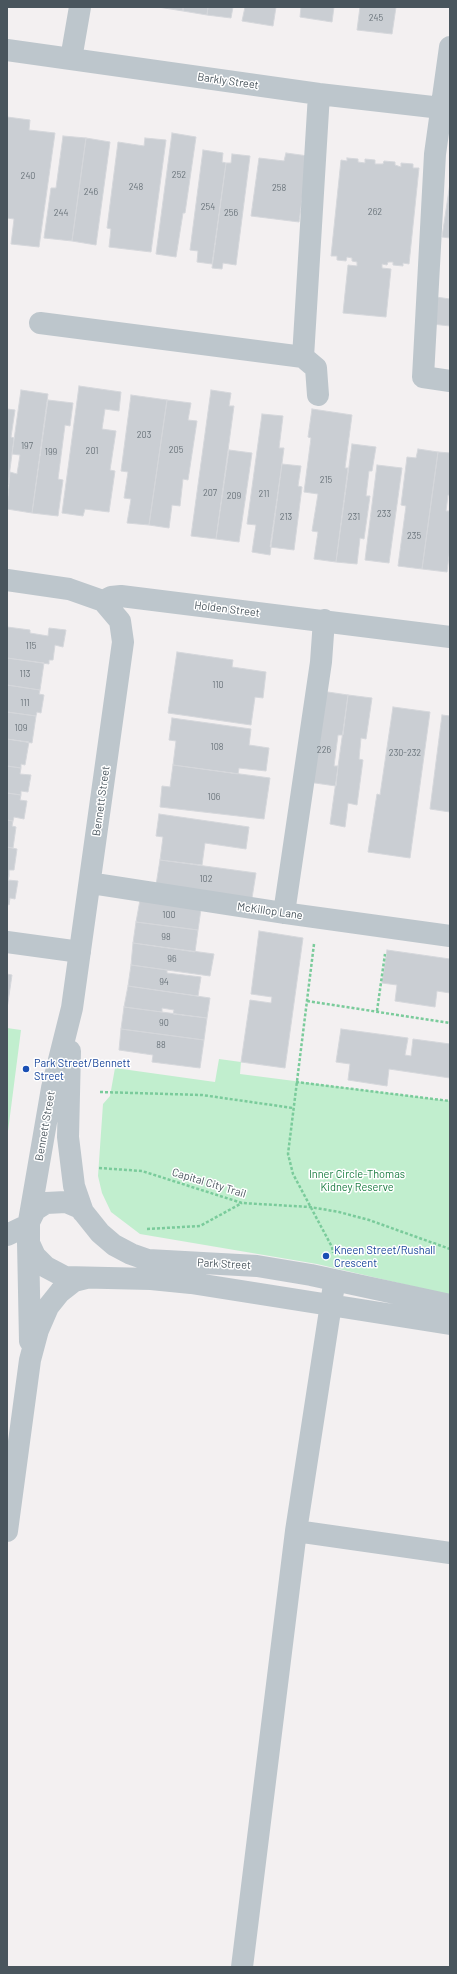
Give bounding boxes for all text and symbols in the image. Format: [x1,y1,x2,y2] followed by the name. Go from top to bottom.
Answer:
[369,13,383,23] house number: 245
[196,70,260,92] street label: Barkly Street
[172,170,186,180] house number: 252
[21,171,35,181] house number: 240
[129,182,143,192] house number: 248
[272,183,286,193] house number: 258
[84,187,98,197] house number: 246
[201,202,215,212] house number: 254
[368,207,382,217] house number: 262
[54,208,68,218] house number: 244
[224,208,238,218] house number: 256
[137,430,151,440] house number: 203
[21,441,33,451] house number: 197
[169,445,183,455] house number: 205
[86,446,98,456] house number: 201
[45,447,57,457] house number: 199
[320,475,332,485] house number: 215
[203,488,217,498] house number: 207
[258,489,270,499] house number: 211
[227,491,241,501] house number: 209
[377,509,391,519] house number: 233
[280,512,292,522] house number: 213
[348,512,360,522] house number: 231
[407,531,421,541] house number: 235
[194,598,260,620] street label: Holden Street
[26,641,36,651] house number: 115
[20,669,30,679] house number: 113
[212,680,224,690] house number: 110
[20,698,30,708] house number: 111
[15,723,27,733] house number: 109
[211,742,223,752] house number: 108
[317,745,331,755] house number: 226
[389,748,421,758] house number: 230-232
[90,765,112,837] street label: Bennett Street
[208,792,220,802] house number: 106
[199,874,213,884] house number: 102
[236,900,304,922] street label: McKillop Lane
[162,910,176,920] house number: 100
[161,932,171,942] house number: 98
[167,954,177,964] house number: 96
[159,977,169,987] house number: 94
[159,1018,169,1028] house number: 90
[156,1040,166,1050] house number: 88
[34,1056,131,1082] place label: Park Street/Bennett Street
[21,1064,31,1074] marker: Park Street/Bennett Street
[32,1090,58,1162] street label: Bennett Street
[170,1165,248,1201] street label: Capital City Trail
[309,1167,405,1193] park label: Inner Circle-Thomas Kidney Reserve
[334,1243,435,1269] place label: Kneen Street/Rushall Crescent
[321,1251,331,1261] marker: Kneen Street/Rushall Crescent
[197,1256,251,1272] street label: Park Street

